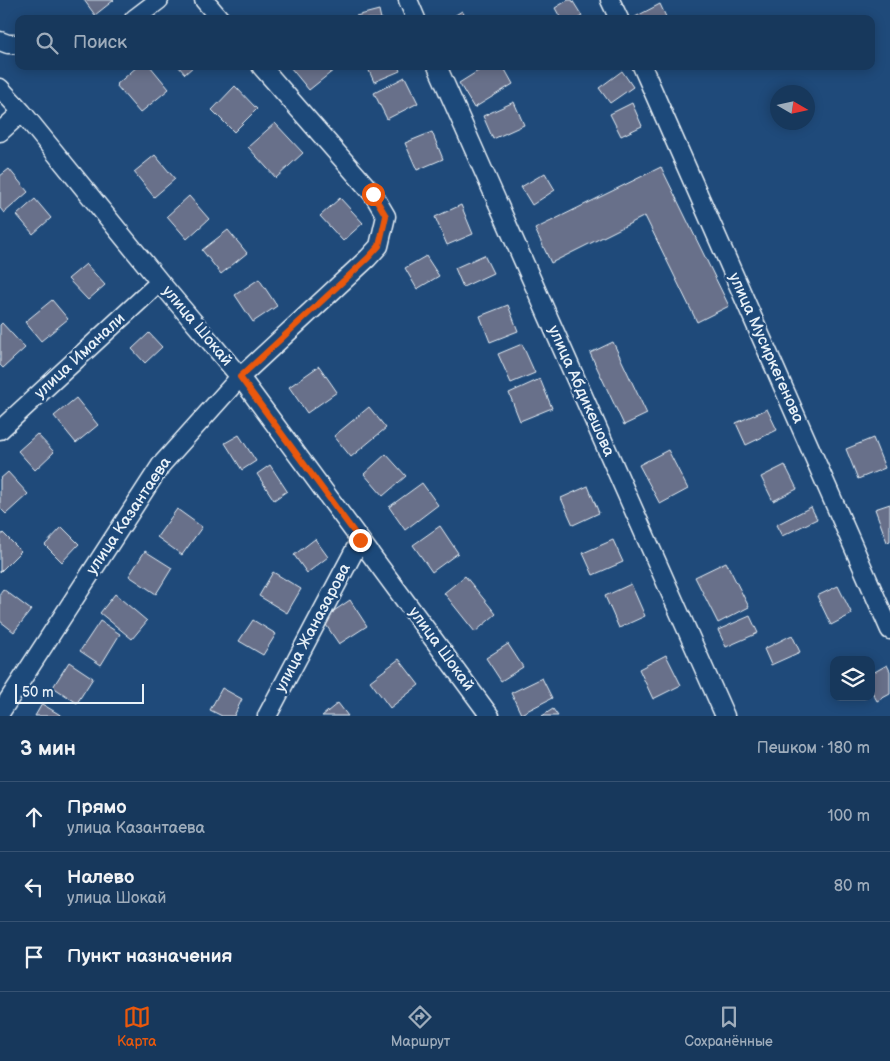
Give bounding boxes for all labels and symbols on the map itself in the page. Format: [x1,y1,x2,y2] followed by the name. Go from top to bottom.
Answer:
[770,85,815,130] north arrow
[362,183,385,206] route start
[724,270,808,427] street label: улица Мусиркегенова
[158,282,236,370] street label: улица Шокай
[31,309,129,403] street label: улица Иманали
[544,322,619,460] street label: улица Абдикешова
[83,453,176,578] street label: улица Казантаева
[349,529,372,552] route end
[271,560,355,696] street label: улица Жаназарова
[404,603,478,695] street label: улица Шокай
[15,681,144,704] scale bar

